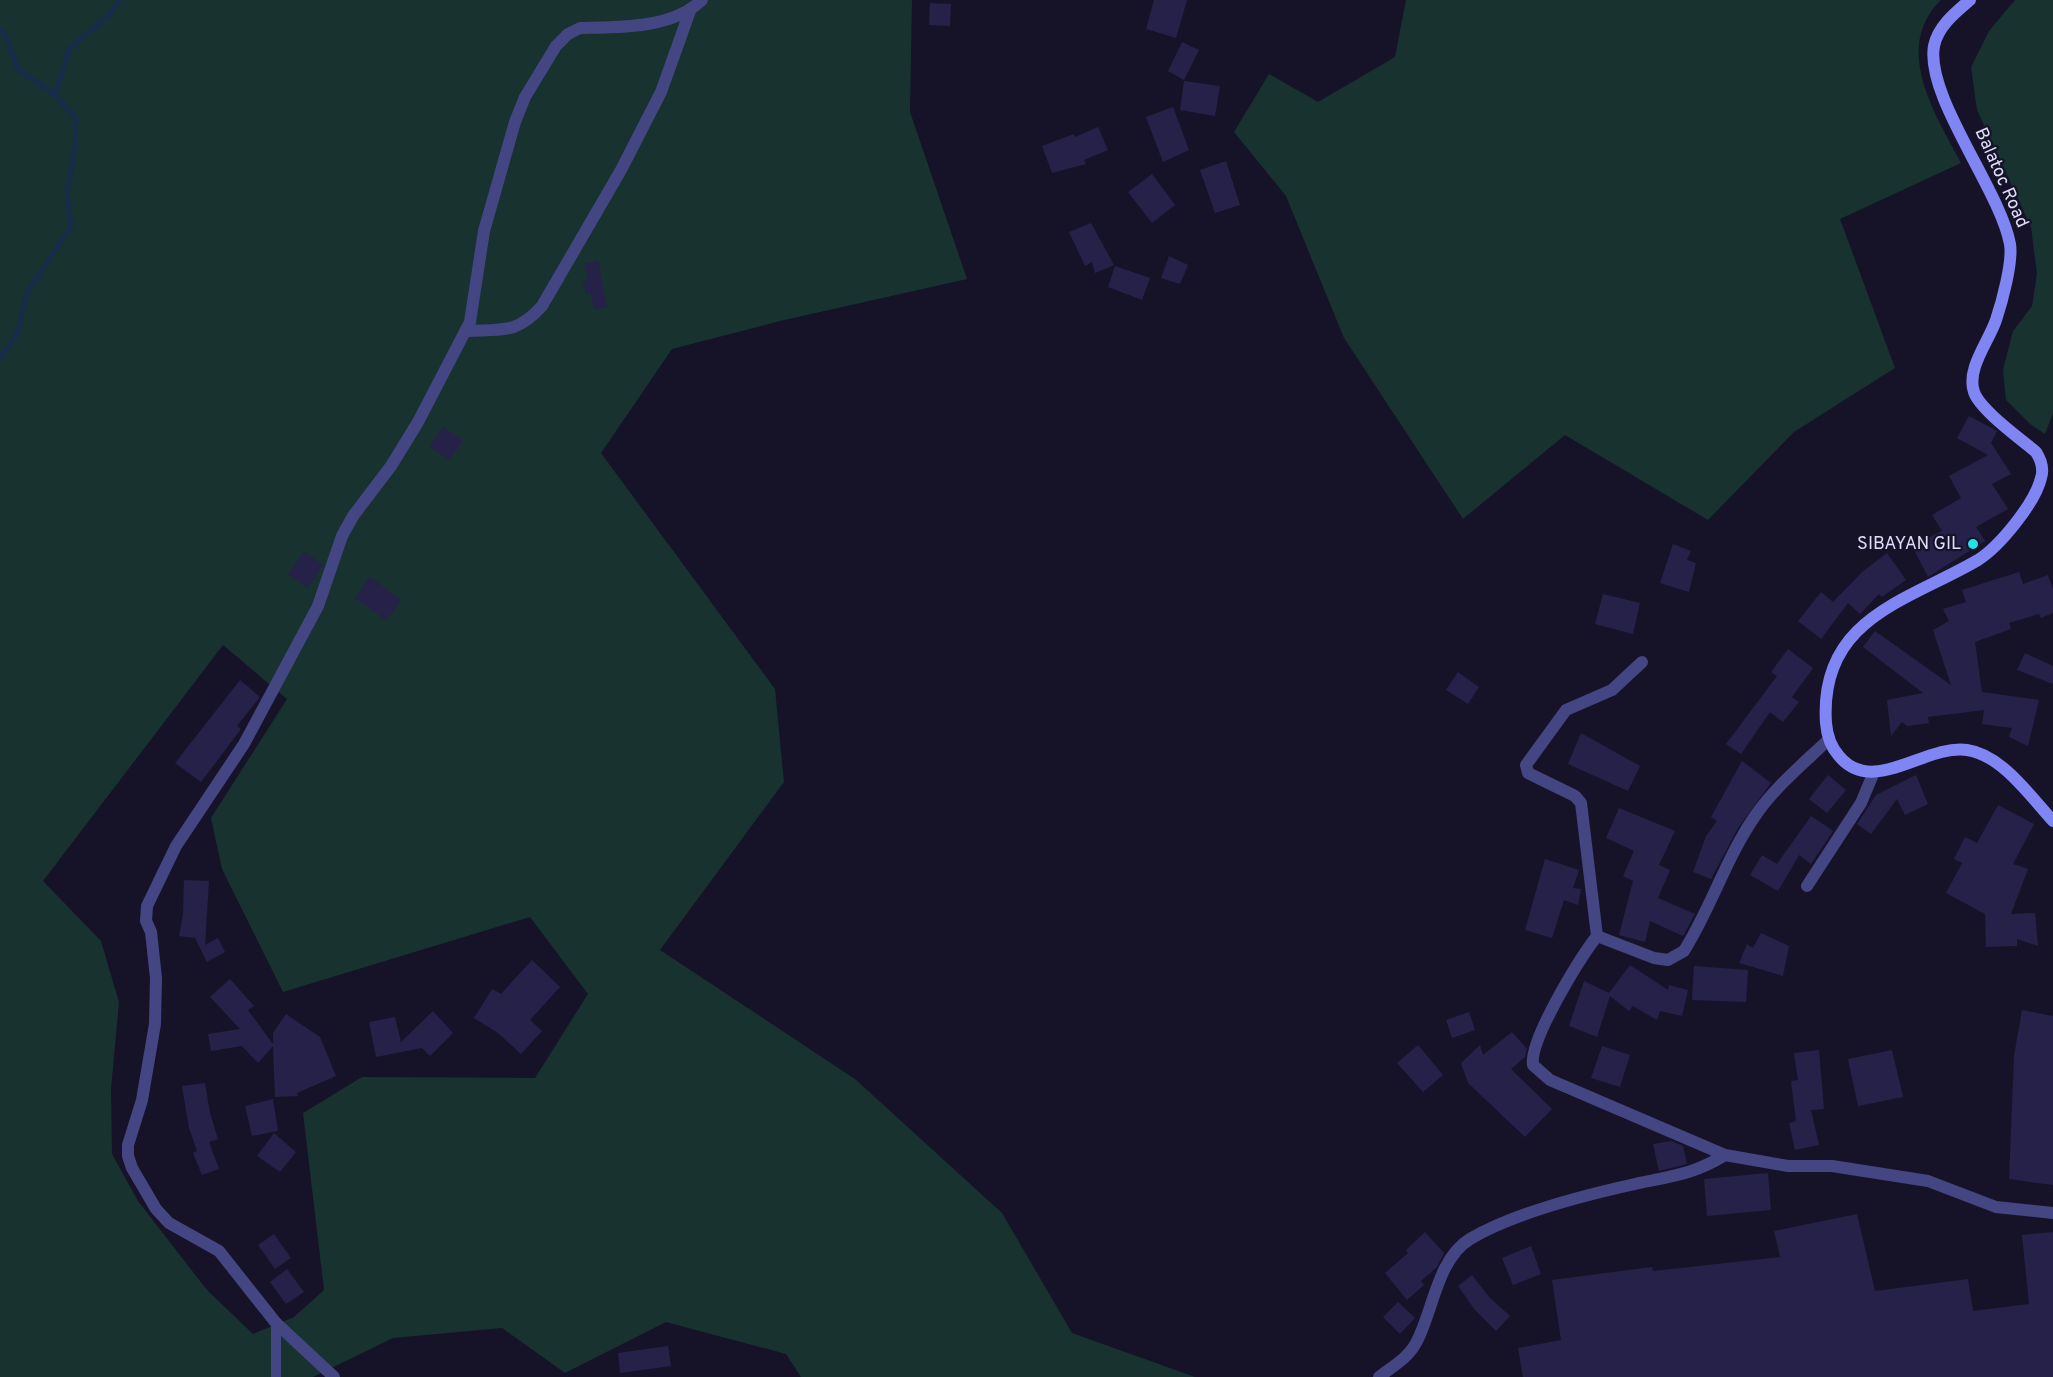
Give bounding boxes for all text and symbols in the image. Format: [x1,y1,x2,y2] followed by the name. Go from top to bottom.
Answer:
[1969,124,2033,232] street label: Balatoc Road
[1857,533,1961,556] place label: SIBAYAN GIL
[1966,537,1980,551] marker: SIBAYAN GIL

